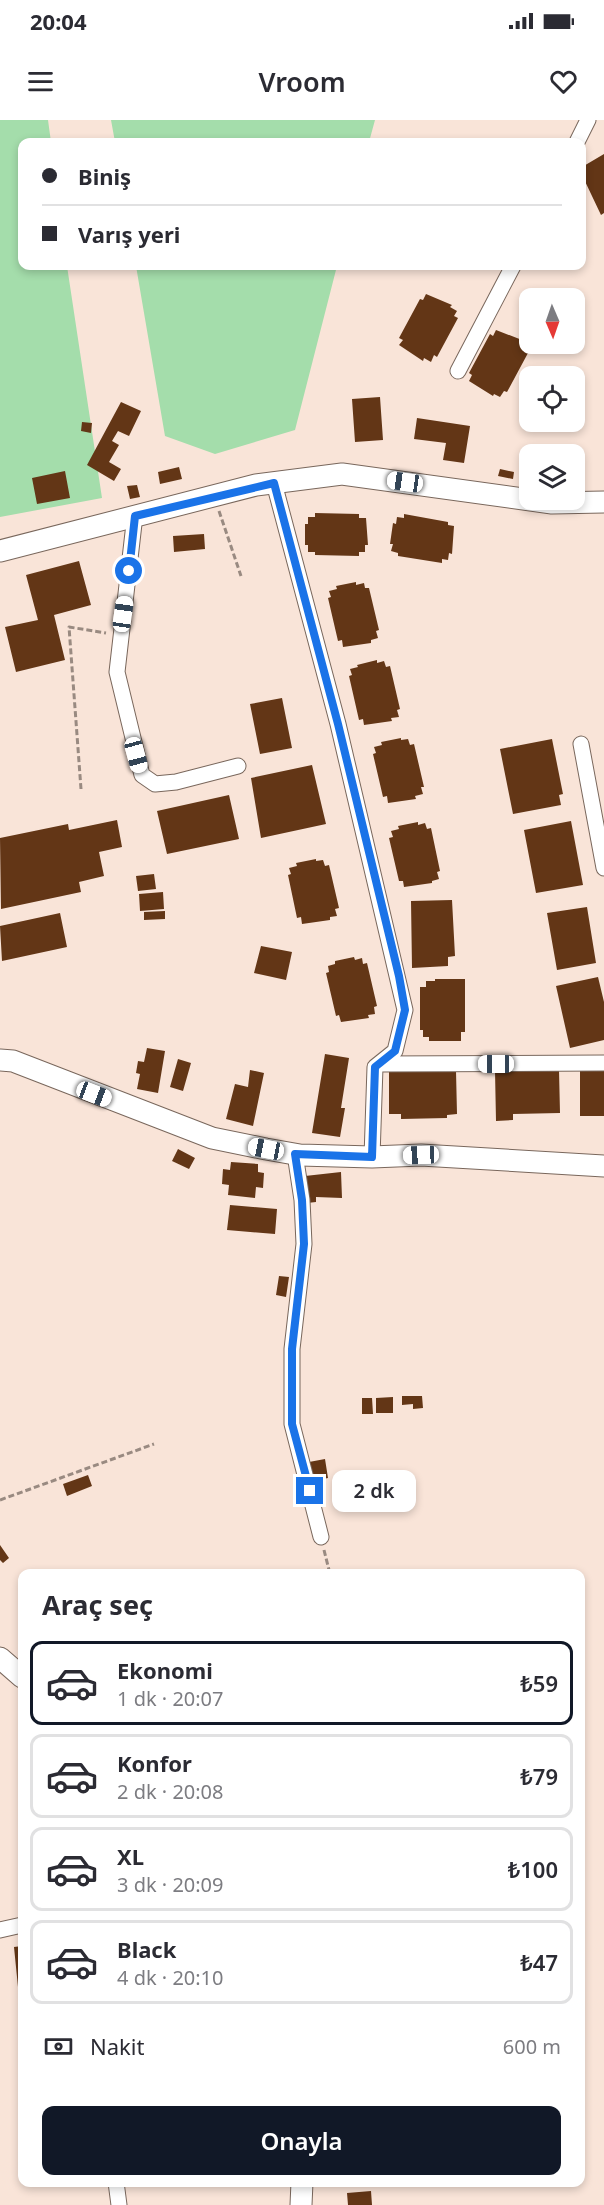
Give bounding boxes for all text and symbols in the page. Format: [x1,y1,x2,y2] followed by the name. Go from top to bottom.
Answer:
[30,6,87,36] text: 20:04
[258,63,346,100] text: Vroom
[24,65,57,98] icon: menu
[547,65,580,98] icon: heart
[78,161,131,191] text: Biniş
[78,219,180,249] text: Varış yeri
[519,288,585,354] north arrow
[519,288,585,510] map controls
[519,366,585,432] button: locate
[519,444,585,510] button: layers
[386,471,424,493] car
[115,557,142,584] route start
[112,595,134,633] car
[123,735,149,775] car
[478,1055,514,1073] car
[74,1079,114,1109] car
[247,1137,285,1161] car
[403,1145,439,1165] car
[331,1470,415,1512] callout: 2 dk
[296,1477,323,1504] route end
[354,1477,394,1504] text: 2 dk
[42,1586,153,1623] text: Araç seç
[117,1655,213,1685] text: Ekonomi
[45,1656,99,1710] icon: car
[520,1668,558,1698] text: ₺59
[117,1685,224,1712] text: 1 dk · 20:07
[117,1748,192,1778] text: Konfor
[45,1749,99,1803] icon: car
[520,1761,558,1791] text: ₺79
[117,1778,224,1805] text: 2 dk · 20:08
[117,1841,144,1871] text: XL
[45,1842,99,1896] icon: car
[508,1854,558,1884] text: ₺100
[117,1871,224,1898] text: 3 dk · 20:09
[117,1934,176,1964] text: Black
[45,1935,99,1989] icon: car
[520,1947,558,1977] text: ₺47
[117,1964,224,1991] text: 4 dk · 20:10
[42,2030,75,2063] icon: cash
[90,2031,144,2061] text: Nakit
[503,2033,561,2060] text: 600 m
[42,2106,561,2175] button: Onayla

